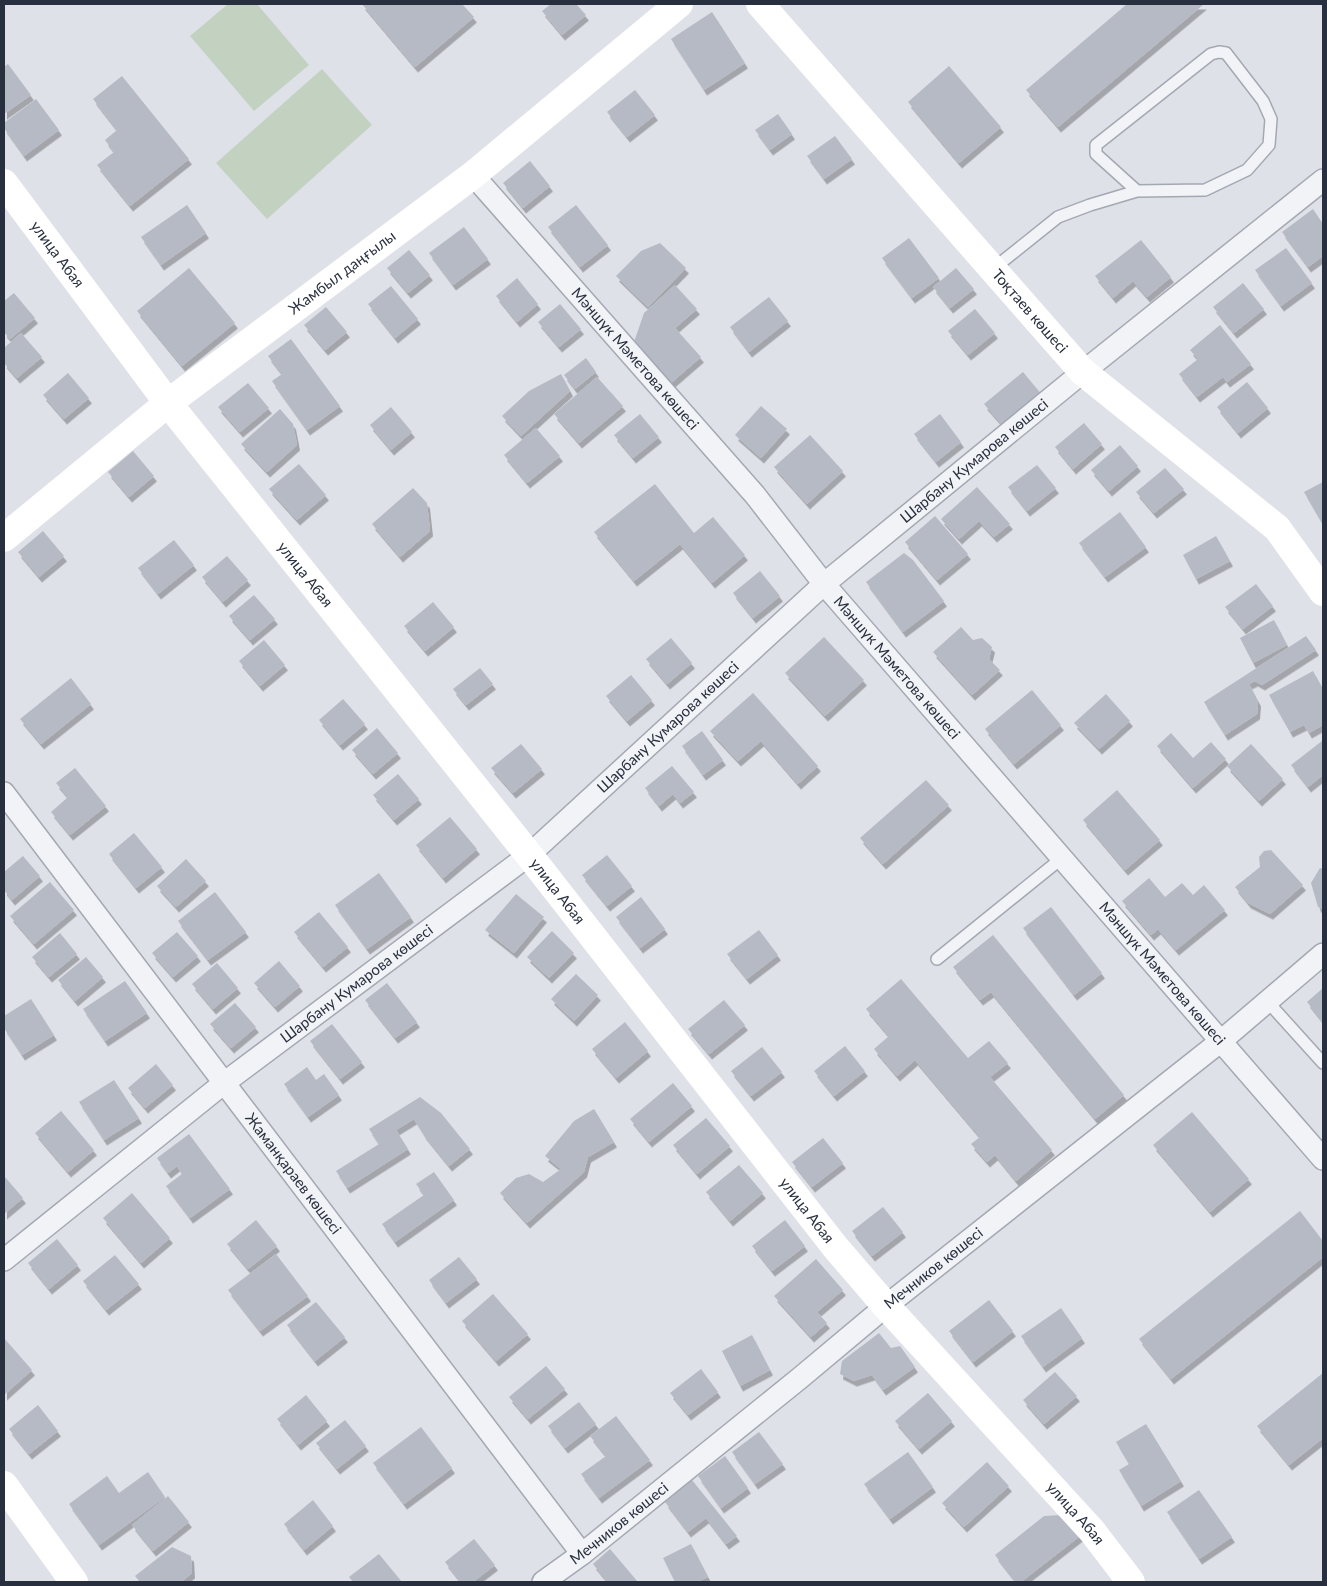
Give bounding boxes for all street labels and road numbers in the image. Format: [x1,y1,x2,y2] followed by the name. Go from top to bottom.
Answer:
[27,217,89,291] street label: улица Абая
[285,226,399,318] street label: Жамбыл даңғылы
[989,265,1072,356] street label: Тоқтаев көшесі
[568,283,703,433] street label: Мәншүк Мәметова көшесі
[896,394,1051,526] street label: Шарбану Кумарова көшесі
[274,538,337,610] street label: улица Абая
[831,592,964,742] street label: Мәншүк Мәметова көшесі
[593,657,742,796] street label: Шарбану Кумарова көшесі
[527,854,589,927] street label: улица Абая
[1096,898,1230,1048] street label: Мәншүк Мәметова көшесі
[276,920,436,1046] street label: Шарбану Кумарова көшесі
[242,1109,346,1237] street label: Жаманқараев көшесі
[776,1174,839,1246] street label: улица Абая
[880,1223,986,1312] street label: Мечников көшесі
[566,1478,671,1568] street label: Мечников көшесі
[1043,1478,1109,1548] street label: улица Абая

